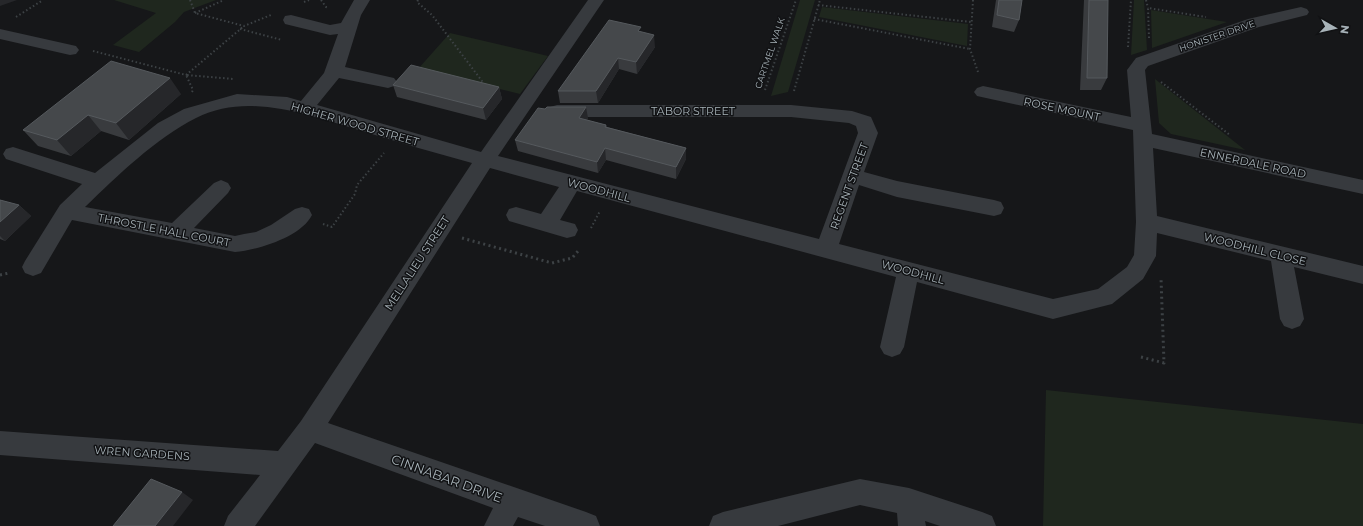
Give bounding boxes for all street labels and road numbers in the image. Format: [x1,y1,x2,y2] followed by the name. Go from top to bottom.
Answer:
[752,15,787,90] street label: CARTMEL WALK
[1178,17,1256,54] street label: HONISTER DRIVE
[1022,94,1102,124] street label: ROSE MOUNT
[289,99,421,149] street label: HIGHER WOOD STREET
[651,104,736,118] street label: TABOR STREET
[827,140,871,231] street label: REGENT STREET
[1199,145,1307,181] street label: ENNERDALE ROAD
[566,175,633,205] street label: WOODHILL
[97,210,232,250] street label: THROSTLE HALL COURT
[381,213,453,313] street label: MELLALIEU STREET
[1202,229,1308,269] street label: WOODHILL CLOSE
[880,257,947,287] street label: WOODHILL
[94,443,190,463] street label: WREN GARDENS
[389,450,505,506] street label: CINNABAR DRIVE

